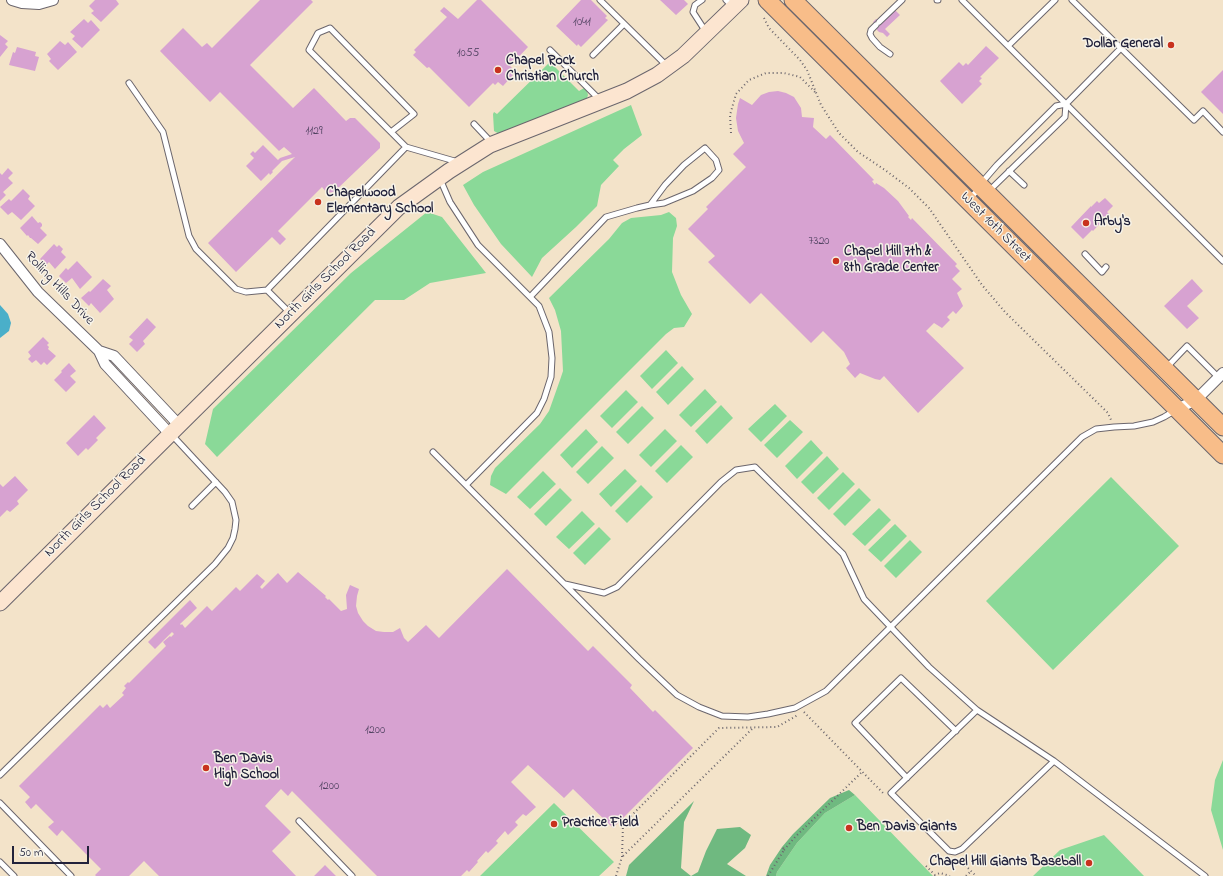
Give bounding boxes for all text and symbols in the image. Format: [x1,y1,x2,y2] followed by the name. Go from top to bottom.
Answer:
[573,16,591,30] house number: 1041
[1083,37,1163,53] place label: Dollar General
[1166,40,1176,50] marker: Dollar General
[457,47,479,61] house number: 1055
[506,54,599,86] place label: Chapel Rock Christian Church
[493,65,503,75] marker: Chapel Rock Christian Church
[305,125,323,139] house number: 1129
[326,186,433,218] place label: Chapelwood Elementary School
[956,189,1034,267] street label: West 10th Street
[313,197,323,207] marker: Chapelwood Elementary School
[1094,215,1131,231] place label: Arby's
[1081,218,1091,228] marker: Arby's
[272,225,380,333] street label: North Girls School Road
[808,235,830,249] house number: 7320
[844,245,939,278] place label: Chapel Hill 7th & 8th Grade Center
[21,249,97,329] street label: Rolling Hills Drive
[831,256,841,266] marker: Chapel Hill 7th & 8th Grade Center
[42,453,150,561] street label: North Girls School Road
[365,724,385,738] house number: 1200
[214,752,279,784] place label: Ben Davis High School
[201,763,211,773] marker: Ben Davis High School
[319,780,339,794] house number: 1200
[562,816,639,832] place label: Practice Field
[549,819,559,829] marker: Practice Field
[857,820,957,836] place label: Ben Davis Giants
[844,823,854,833] marker: Ben Davis Giants
[14,838,91,864] scale bar
[19,844,43,862] text: 50 m
[929,855,1081,871] place label: Chapel Hill Giants Baseball
[1084,858,1094,868] marker: Chapel Hill Giants Baseball

